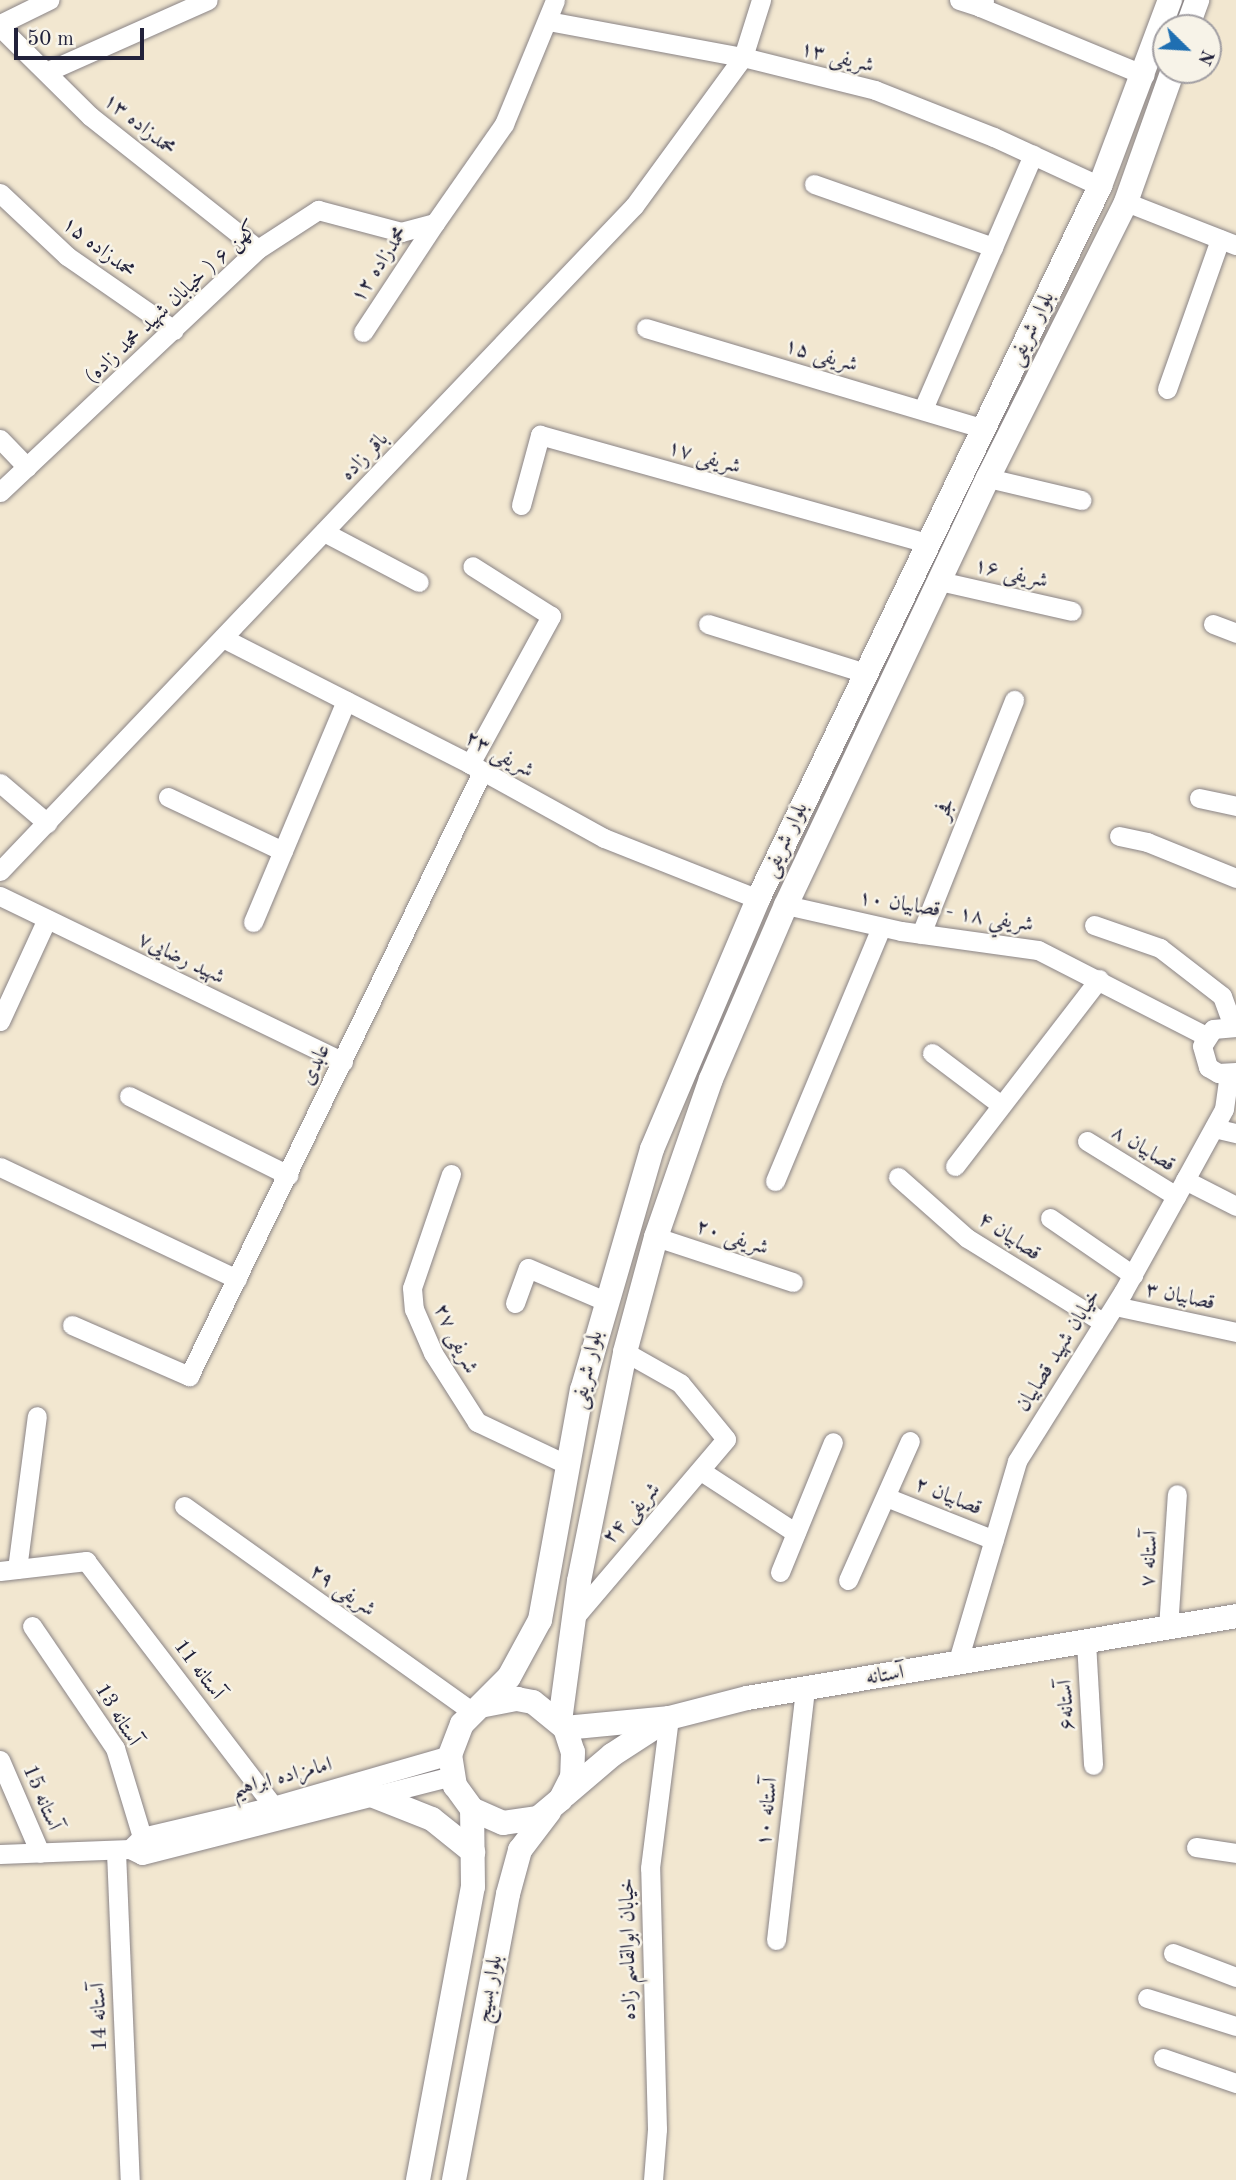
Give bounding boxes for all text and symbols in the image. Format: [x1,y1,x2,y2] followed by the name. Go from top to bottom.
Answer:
[18,14,147,58] scale bar
[1152,14,1222,84] north arrow
[27,29,74,50] text: 50 m
[798,37,876,79] street label: شریفی ۱۳
[1193,46,1216,67] text: N
[98,88,180,162] street label: محمدزاده ۱۳
[56,212,140,284] street label: محمدزاده ۱۵
[80,216,264,390] street label: کهن ۶ ( خیابان شهید محمد زاده)
[346,222,414,308] street label: محمدزاده ۱۲
[1003,288,1061,370] street label: بلوار شریفی
[782,334,860,378] street label: شریفی ۱۵
[336,427,394,487] street label: باقر زاده
[665,436,743,480] street label: شریفی ۱۷
[972,553,1050,595] street label: شریفی ۱۶
[460,726,538,784] street label: شریفی ۲۳
[930,795,962,823] street label: فجر
[758,799,814,881] street label: بلوار شریفی
[857,886,1035,938] street label: شريفي ۱۸ - قصابیان ۱۰
[134,927,228,991] street label: شهید رضایی۷
[295,1040,337,1090] street label: عابدی
[1107,1120,1179,1178] street label: قصابیان ۸
[973,1207,1045,1267] street label: قصابیان ۴
[693,1214,771,1262] street label: شریفی ۲۰
[1143,1277,1217,1317] street label: قصابیان ۳
[1011,1285,1107,1417] street label: خیابان شهید قصابیان
[427,1300,483,1378] street label: شریفی ۲۷
[567,1329,609,1411] street label: بلوار شریفی
[911,1472,985,1522] street label: قصابیان ۲
[598,1478,666,1550] street label: شریفی ۲۴
[1135,1530,1165,1588] street label: آستانه ۷
[304,1559,380,1623] street label: شریفی ۲۹
[167,1635,229,1705] street label: آستانه 11
[864,1661,906,1691] street label: آستانه
[89,1679,145,1751] street label: آستانه 13
[1053,1679,1081,1731] street label: آستانه۶
[229,1753,335,1803] street label: امامزاده ابراهیم
[16,1762,66,1834] street label: آستانه 15
[752,1776,784,1848] street label: آستانه ۱۰
[615,1878,643,2020] street label: خیابان ابوالقاسم زاده
[471,1953,509,2025] street label: بلوار بسیج
[86,1982,114,2052] street label: آستانه 14

